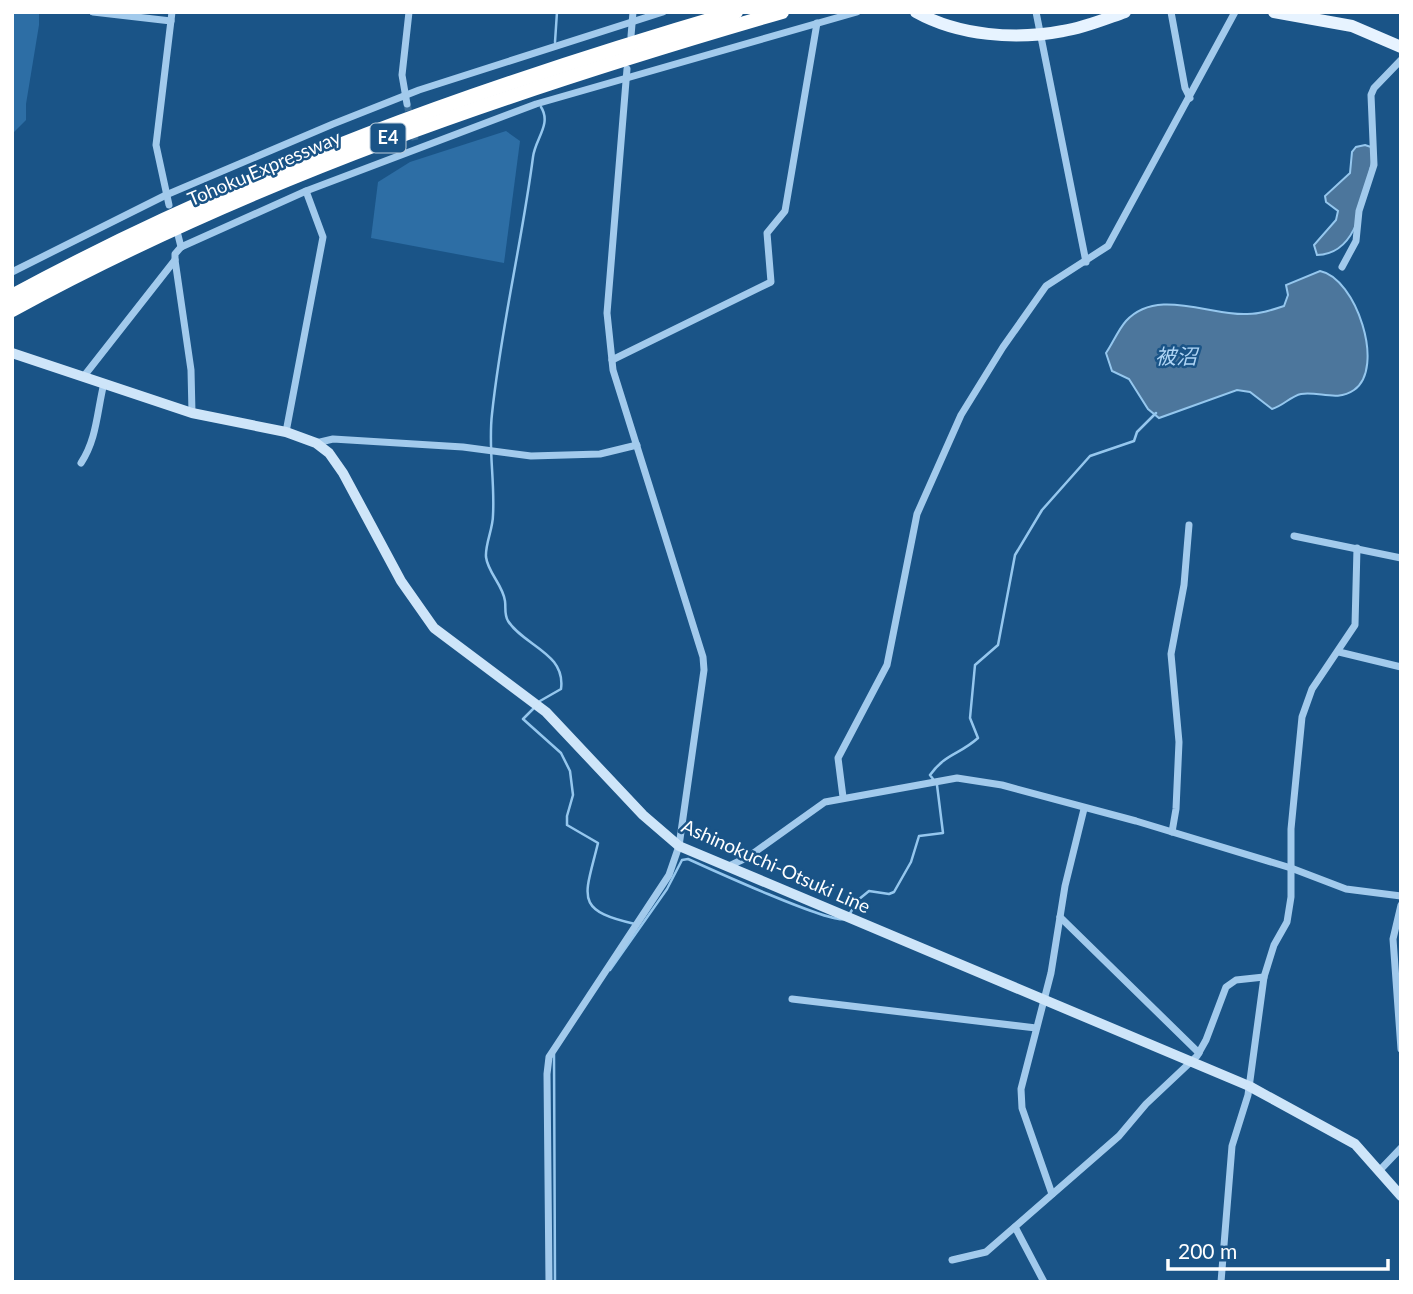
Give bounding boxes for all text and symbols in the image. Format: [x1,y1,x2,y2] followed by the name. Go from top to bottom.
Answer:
[370,124,406,153] road number: E4
[184,125,344,210] street label: Tohoku Expressway
[1155,343,1200,368] water label: 被沼
[678,814,874,918] street label: Ashinokuchi-Otsuki Line
[1168,1228,1388,1272] scale bar
[1178,1238,1237,1263] text: 200 m

